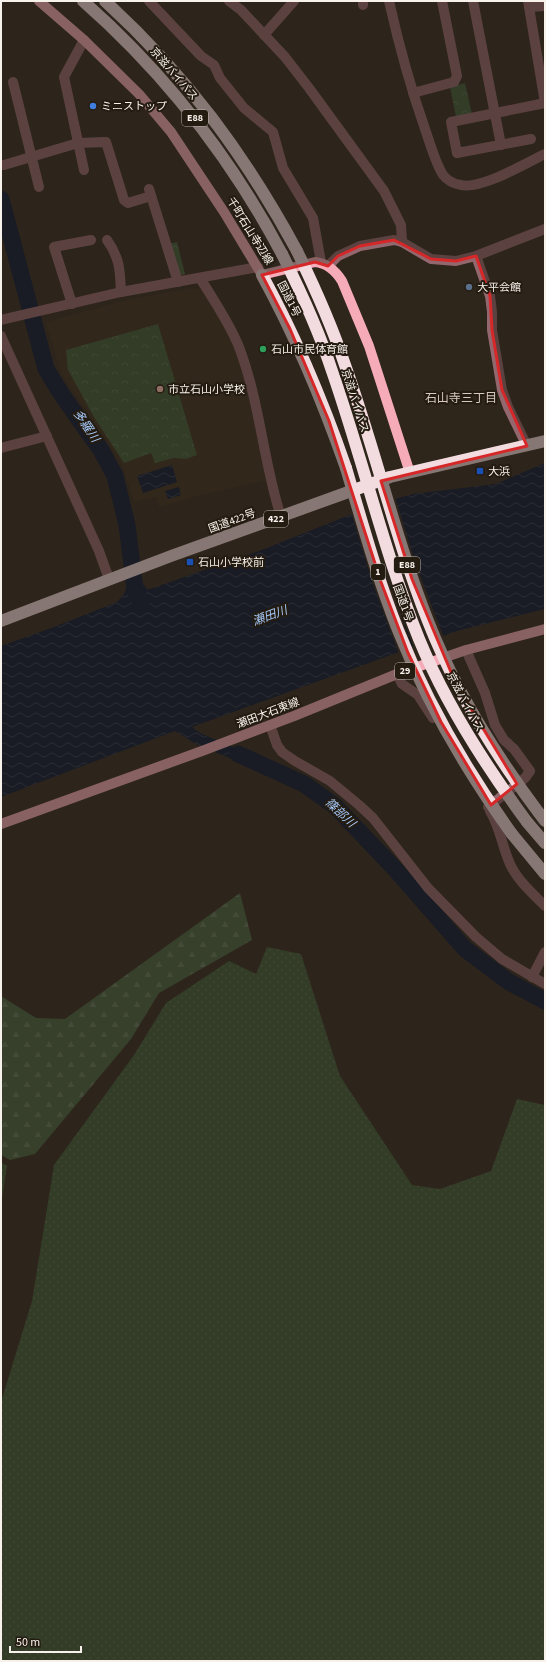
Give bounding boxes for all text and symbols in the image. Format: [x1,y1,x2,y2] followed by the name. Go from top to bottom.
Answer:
[147,44,201,104] street label: 京滋バイパス
[101,99,167,114] place label: ミニストップ
[88,101,98,111] marker: ミニストップ
[182,110,208,126] road number: E88
[223,194,277,268] street label: 千町石山寺辺線
[274,278,304,320] street label: 国道1号
[477,280,521,295] place label: 大平会館
[464,282,474,292] marker: 大平会館
[271,342,348,357] place label: 石山市民体育館
[258,344,268,354] marker: 石山市民体育館
[338,367,372,435] street label: 京滋バイパス
[168,382,245,397] place label: 市立石山小学校
[155,384,165,394] marker: 市立石山小学校
[425,390,497,407] district label: 石山寺三丁目
[69,406,104,447] water label: 多羅川
[488,464,510,479] place label: 大浜
[475,466,485,476] marker: 大浜
[206,506,258,536] street label: 国道422号
[264,511,288,527] road number: 422
[198,555,264,570] place label: 石山小学校前
[185,557,195,567] marker: 石山小学校前
[394,557,420,573] road number: E88
[371,564,385,580] road number: 1
[389,582,417,624] street label: 国道1号
[250,601,292,630] water label: 瀬田川
[395,663,415,679] road number: 29
[443,669,487,735] street label: 京滋バイパス
[235,694,301,732] street label: 瀬田大石東線
[321,795,360,833] water label: 篠部川
[10,1628,81,1654] scale bar
[16,1634,40,1651] text: 50 m

